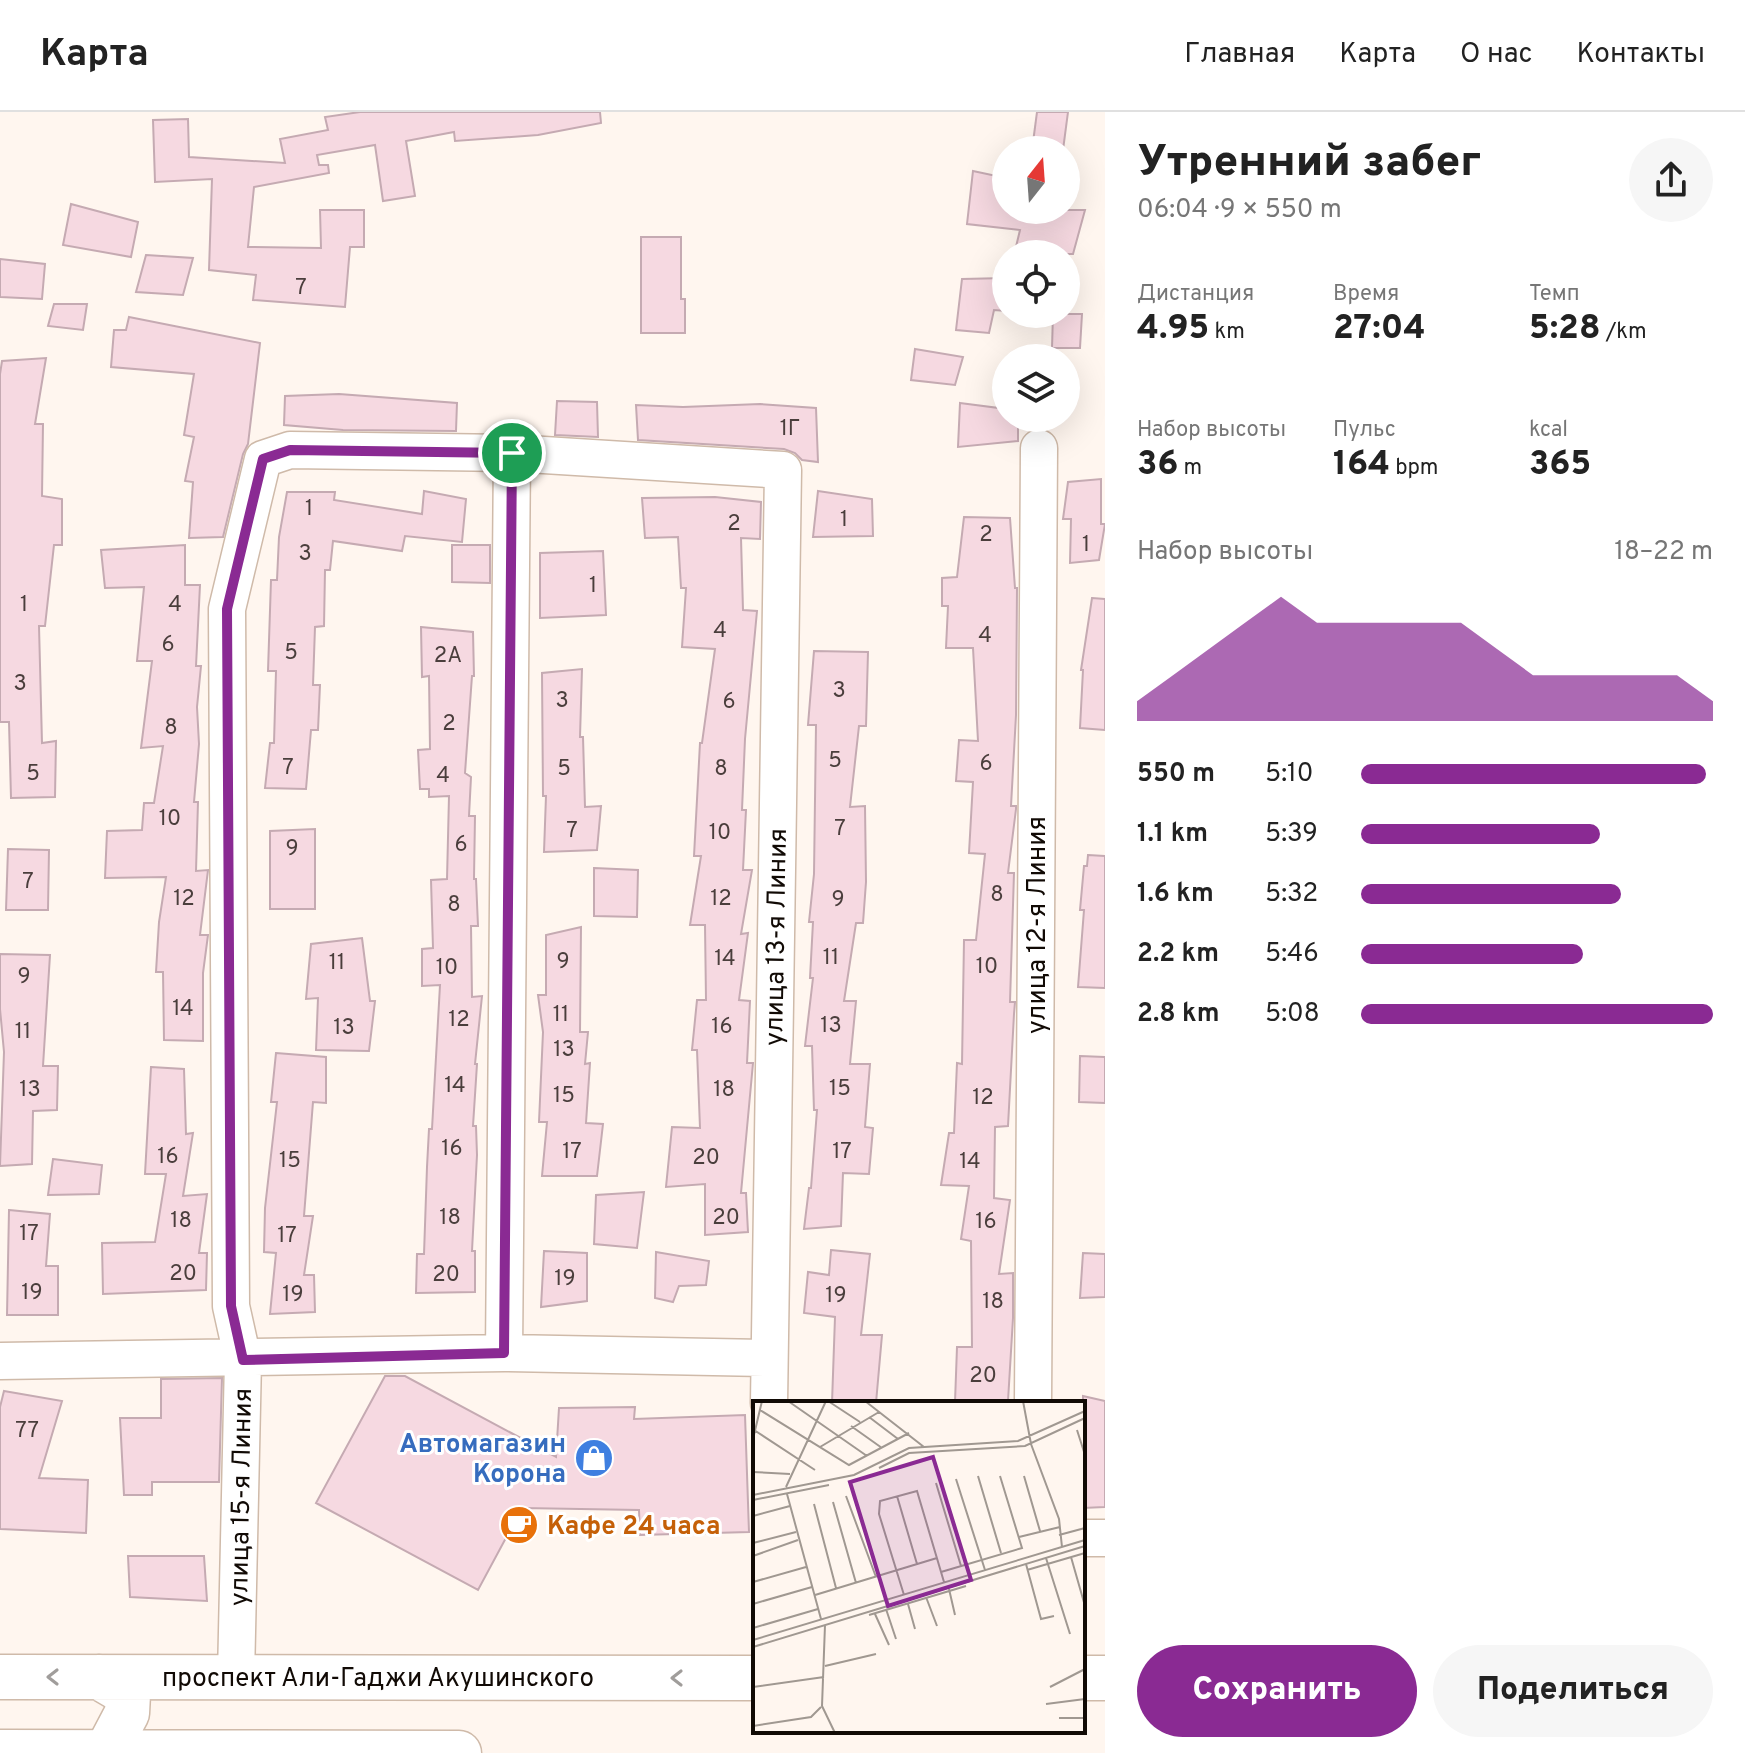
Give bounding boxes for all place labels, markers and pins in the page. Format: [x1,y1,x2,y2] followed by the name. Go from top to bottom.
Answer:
[478,419,546,487] pin
[399,1429,566,1492] place label: Автомагазин Корона
[573,1437,615,1479] shop icon: Автомагазин Корона
[498,1504,540,1546] cafe icon: Кафе 24 часа
[547,1511,720,1544] place label: Кафе 24 часа

